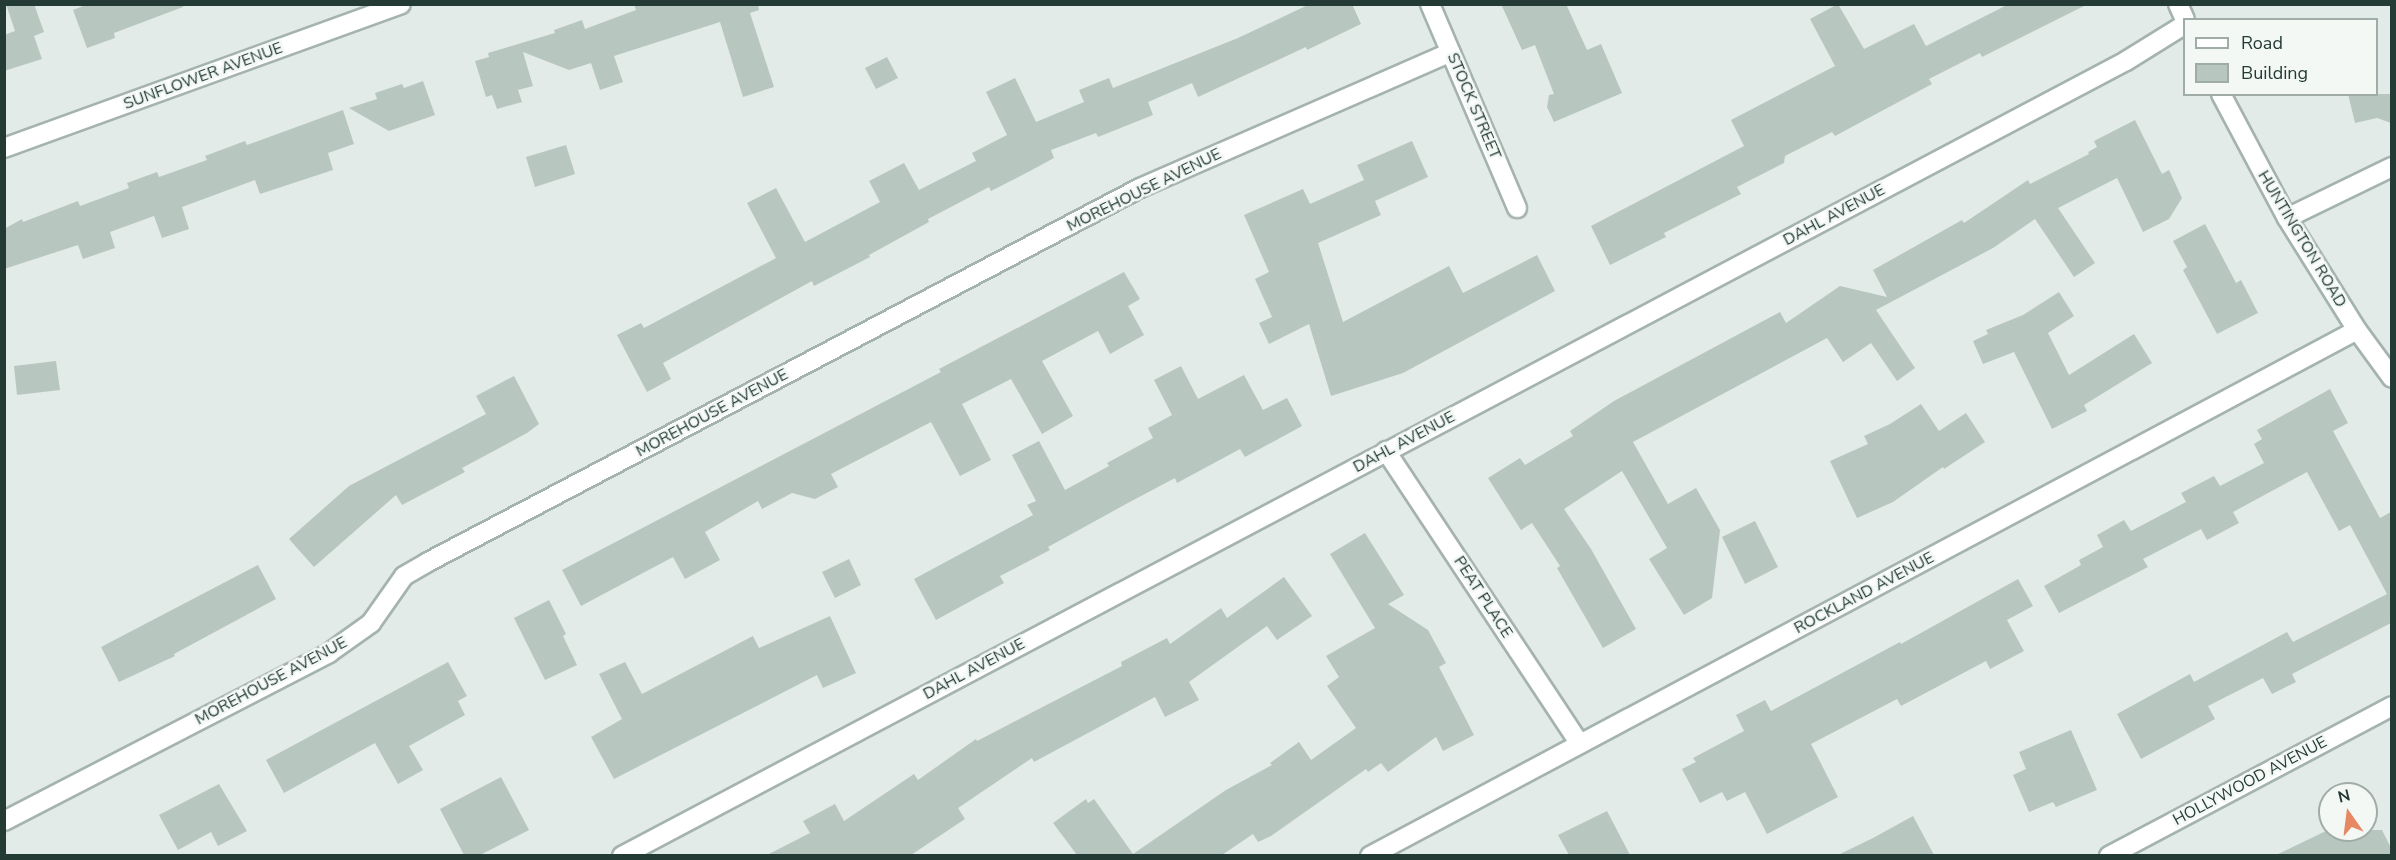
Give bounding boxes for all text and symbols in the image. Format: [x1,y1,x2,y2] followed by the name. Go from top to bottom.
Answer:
[2183,18,2378,96] legend
[2241,31,2283,55] text: Road
[121,38,285,114] street label: SUNFLOWER AVENUE
[1443,50,1505,162] street label: STOCK STREET
[2241,61,2308,85] text: Building
[1064,144,1224,236] street label: MOREHOUSE AVENUE
[2254,167,2350,311] street label: HUNTINGTON ROAD
[1780,180,1888,250] street label: DAHL AVENUE
[633,365,791,461] street label: MOREHOUSE AVENUE
[1350,407,1458,477] street label: DAHL AVENUE
[1791,548,1937,638] street label: ROCKLAND AVENUE
[1449,553,1517,641] street label: PEAT PLACE
[192,633,350,729] street label: MOREHOUSE AVENUE
[920,634,1028,704] street label: DAHL AVENUE
[2170,732,2330,830] street label: HOLLYWOOD AVENUE
[2318,782,2378,842] north arrow
[2336,784,2353,809] text: N

